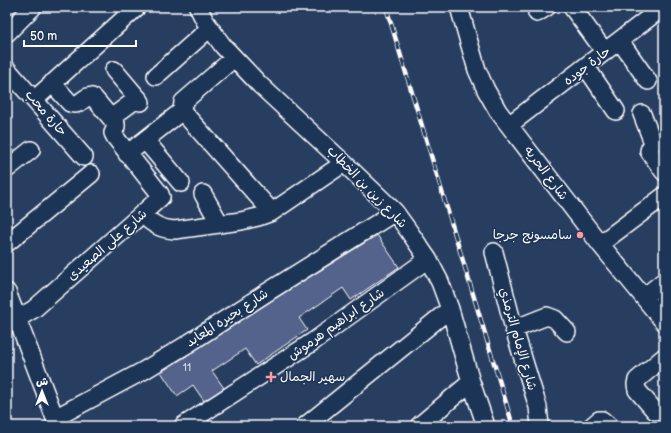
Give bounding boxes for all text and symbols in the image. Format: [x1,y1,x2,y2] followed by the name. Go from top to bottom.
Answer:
[24,22,136,48] scale bar
[30,29,57,44] text: 50 m
[560,43,614,89] street label: حارة جوده
[22,87,70,139] street label: حارة محب
[323,142,410,232] street label: شارع زين بن الخطاب
[520,143,571,204] street label: شارع الحريه
[64,206,151,285] street label: شارع على الصعيدى
[493,227,572,244] place label: سامسونج جرجا
[575,230,585,240] marker: سامسونج جرجا
[183,285,272,351] street label: شارع بحيره المعابد
[285,285,389,365] street label: شارع ابراهيم هرموش
[494,286,540,393] street label: شارع الإمام الترمذي
[183,361,191,374] house number: 11
[280,369,345,385] place label: سهير الجمال
[22,371,62,411] north arrow
[265,371,277,383] marker: سهير الجمال
[36,375,48,388] text: ش

